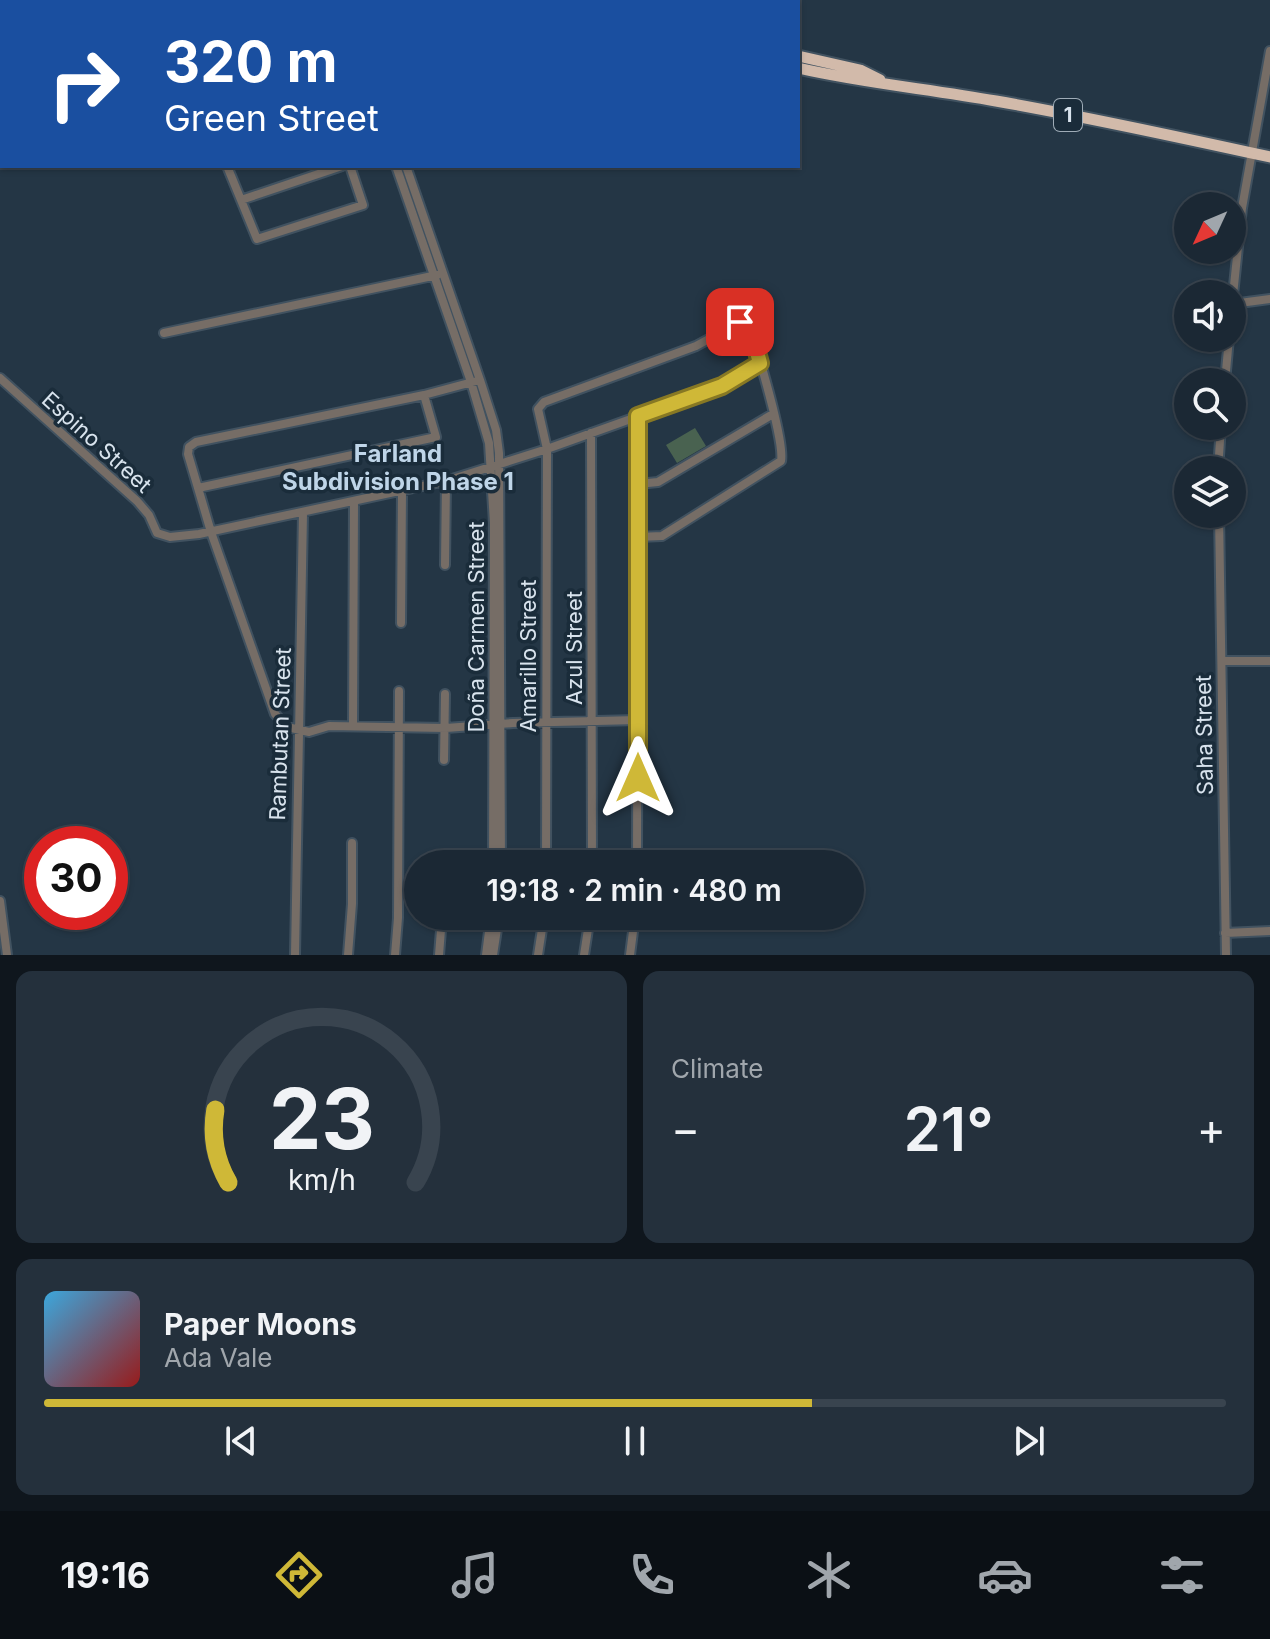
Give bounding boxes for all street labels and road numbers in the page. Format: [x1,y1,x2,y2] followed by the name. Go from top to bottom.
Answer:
[1054,99,1082,131] road number: 1
[37,386,157,498] street label: Espino Street
[463,521,489,733] street label: Doña Carmen Street
[515,580,541,732] street label: Amarillo Street
[561,591,587,705] street label: Azul Street
[264,647,296,821] street label: Rambutan Street
[1190,675,1218,795] street label: Saha Street

